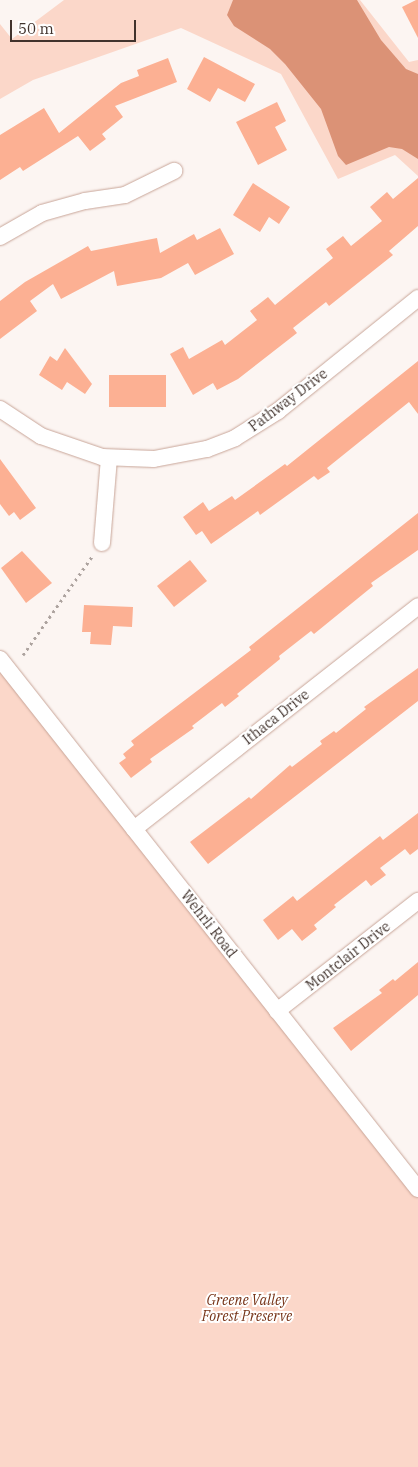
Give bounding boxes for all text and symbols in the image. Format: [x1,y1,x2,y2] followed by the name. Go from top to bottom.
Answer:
[12,10,139,42] scale bar
[18,19,54,38] text: 50 m
[245,365,331,435] street label: Pathway Drive
[239,686,313,748] street label: Ithaca Drive
[178,887,240,961] street label: Wehrli Road
[303,918,393,994] street label: Montclair Drive
[202,1292,292,1324] park label: Greene Valley Forest Preserve

